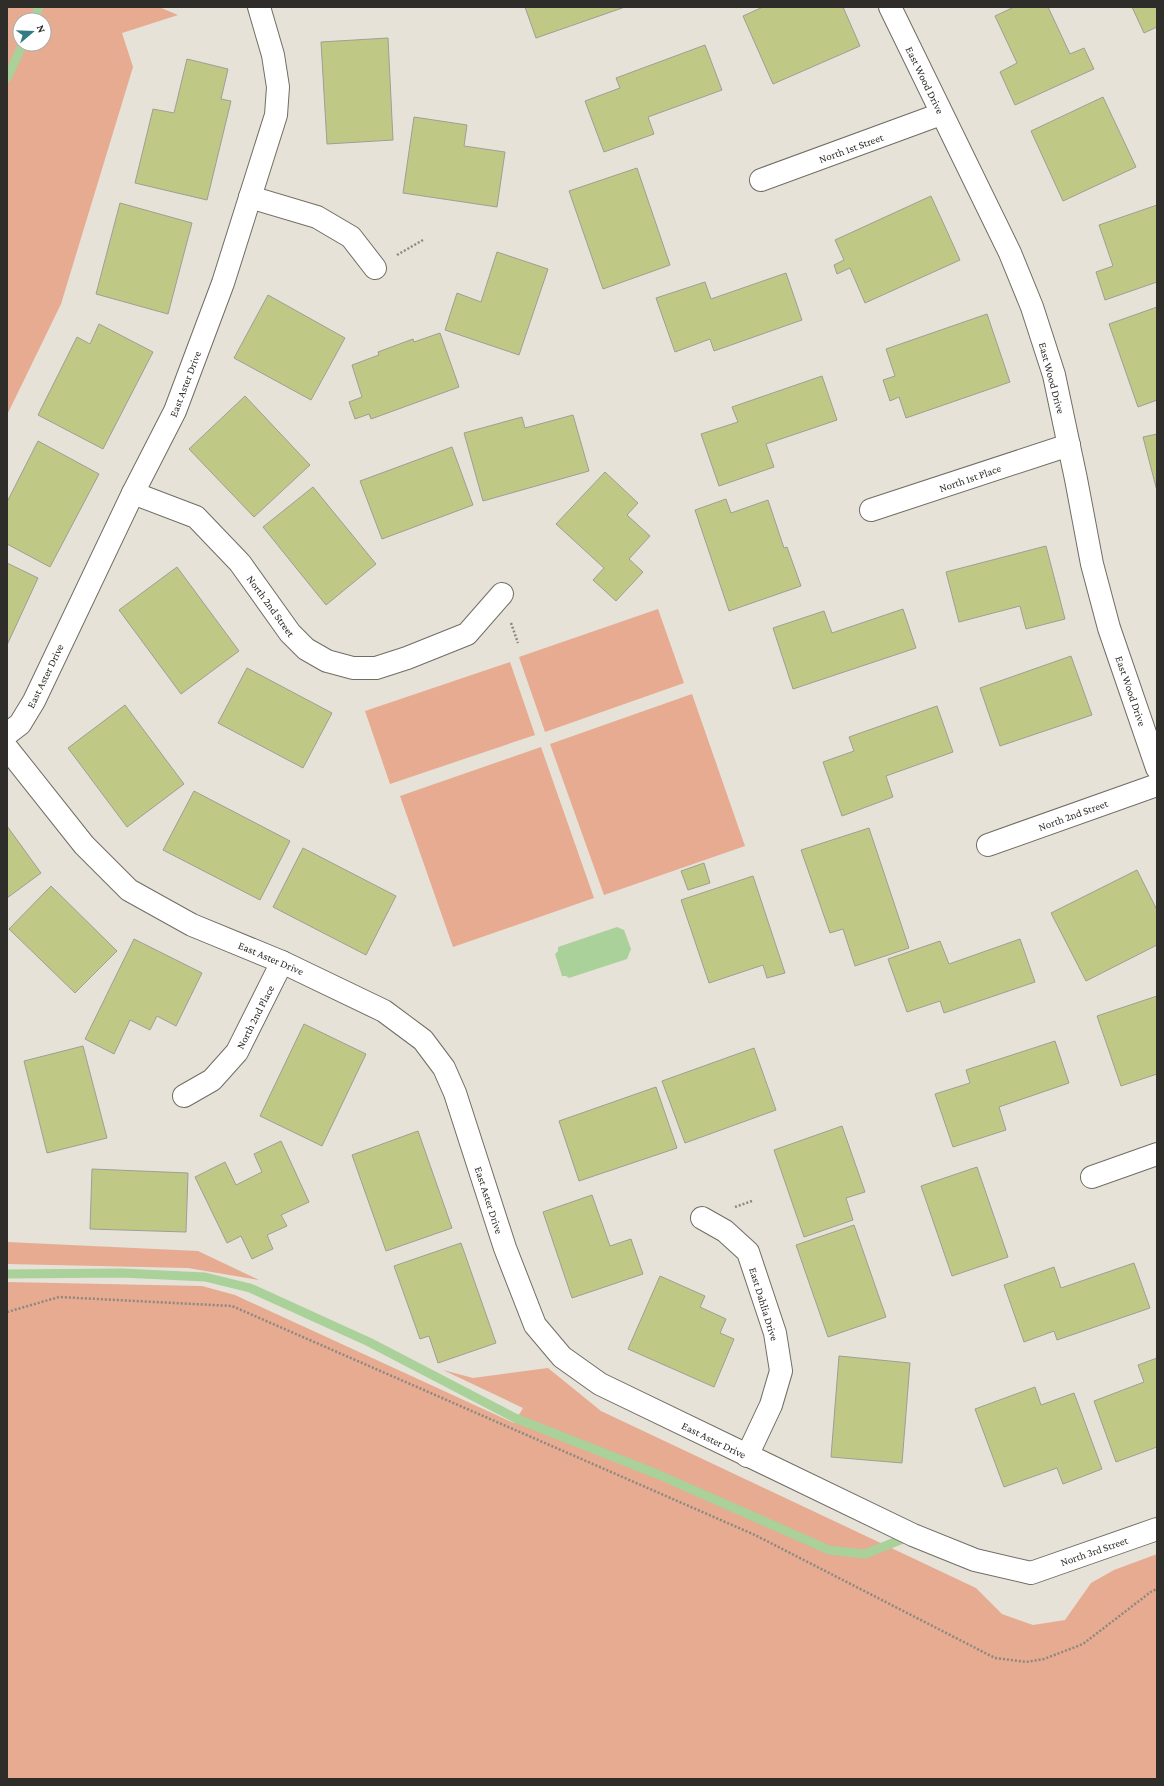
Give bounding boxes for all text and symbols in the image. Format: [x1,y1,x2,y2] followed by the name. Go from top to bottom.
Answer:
[12,12,52,52] north arrow
[35,23,49,35] text: N
[904,44,947,116] street label: East Wood Drive
[817,131,885,165] street label: North 1st Street
[1037,341,1067,415] street label: East Wood Drive
[167,349,203,419] street label: East Aster Drive
[937,462,1003,494] street label: North 1st Place
[245,573,297,639] street label: North 2nd Street
[24,642,66,710] street label: East Aster Drive
[1113,654,1149,728] street label: East Wood Drive
[1037,797,1110,833] street label: North 2nd Street
[236,939,306,977] street label: East Aster Drive
[234,983,276,1051] street label: North 2nd Place
[472,1165,506,1235] street label: East Aster Drive
[747,1266,781,1342] street label: East Dahlia Drive
[680,1419,748,1461] street label: East Aster Drive
[1059,1534,1130,1568] street label: North 3rd Street

